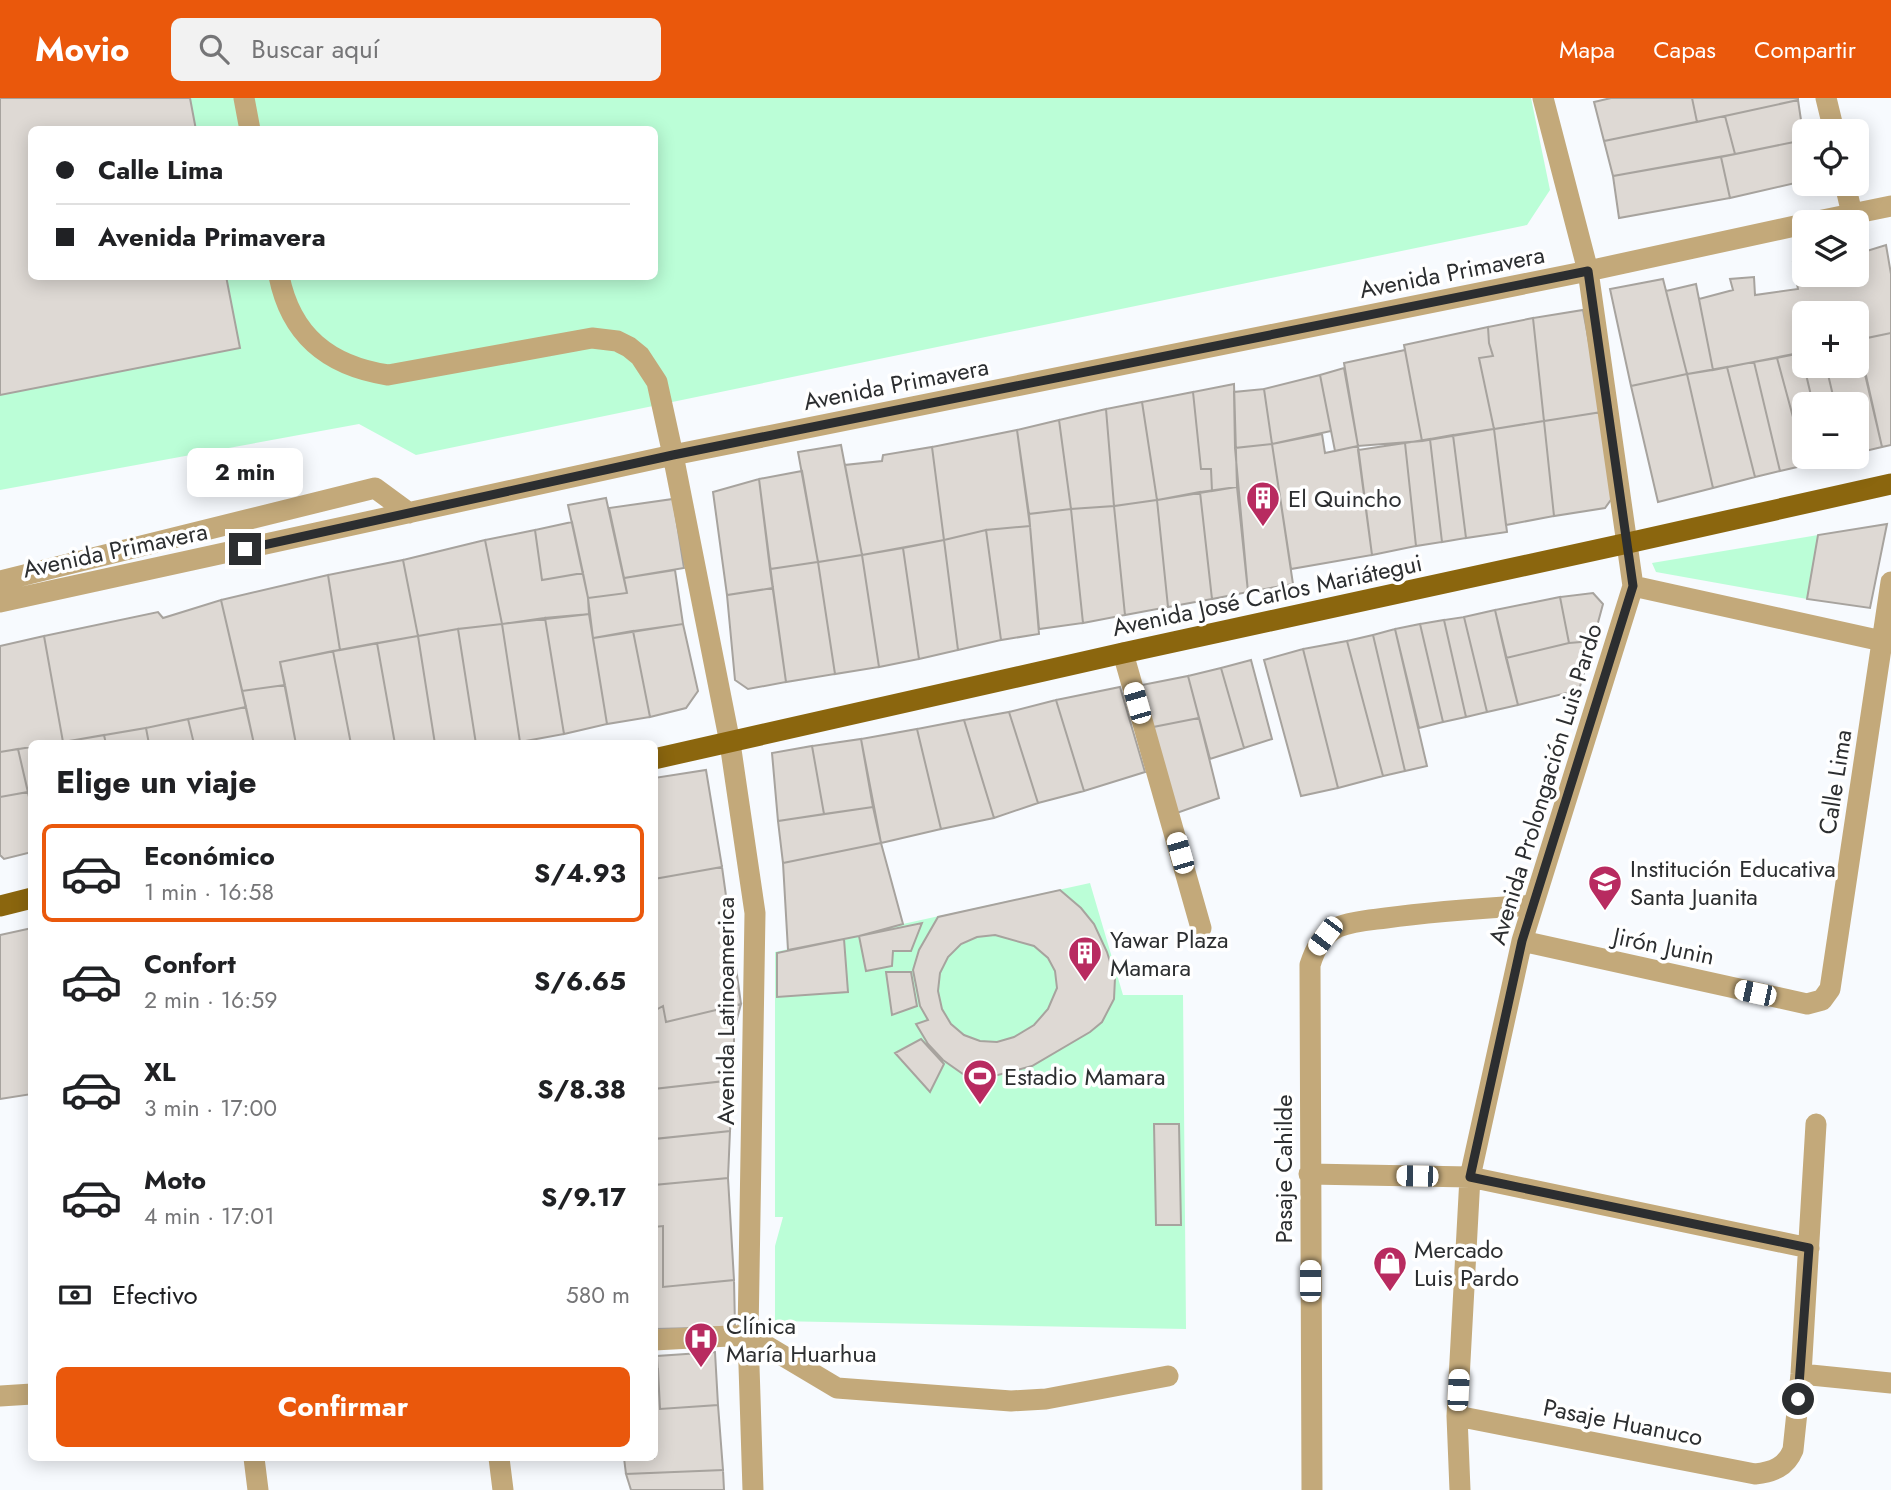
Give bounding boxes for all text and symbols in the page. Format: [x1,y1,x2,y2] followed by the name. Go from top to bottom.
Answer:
[171,18,661,81] search box
[35,26,129,73] text: Movio
[195,30,233,68] icon: search
[251,30,379,68] text: Buscar aquí
[1559,32,1615,67] text: Mapa
[1653,32,1716,67] text: Capas
[1754,32,1856,67] text: Compartir
[1792,119,1869,469] map controls
[1792,119,1869,196] button: locate
[98,151,223,189] text: Calle Lima
[1792,210,1869,287] button: layers
[98,218,326,256] text: Avenida Primavera
[1356,237,1548,307] street label: Avenida Primavera
[1792,301,1869,378] button: +
[800,349,992,419] street label: Avenida Primavera
[1792,392,1869,469] button: −
[187,448,303,496] callout: 2 min
[215,455,275,489] text: 2 min
[1244,479,1282,528] building icon: El Quincho
[1288,481,1402,516] place label: El Quincho
[19,513,211,587] street label: Avenida Primavera
[229,533,261,565] route end
[1109,545,1425,645] street label: Avenida José Carlos Mariátegui
[1479,619,1611,949] street label: Avenida Prolongación Luis Pardo
[1122,680,1153,726] car
[1809,727,1861,837] street label: Calle Lima
[56,759,257,805] text: Elige un viaje
[1165,830,1196,876] car
[144,837,275,875] text: Económico
[60,842,123,905] icon: car
[1630,851,1836,914] place label: Institución Educativa Santa Juanita
[534,854,626,892] text: S/4.93
[1586,863,1624,912] school or university icon: Institución Educativa Santa Juanita
[144,875,274,909] text: 1 min · 16:58
[708,897,743,1125] street label: Avenida Latinoamerica
[1304,913,1347,959] car
[1607,918,1718,974] street label: Jirón Junin
[1110,922,1229,985] place label: Yawar Plaza Mamara
[1066,934,1104,983] building icon: Yawar Plaza Mamara
[144,945,236,983] text: Confort
[60,950,123,1013] icon: car
[534,962,626,1000] text: S/6.65
[1733,978,1778,1008] car
[144,983,277,1017] text: 2 min · 16:59
[144,1053,176,1091] text: XL
[961,1057,999,1106] sports icon: Estadio Mamara
[60,1058,123,1121] icon: car
[1004,1059,1165,1094] place label: Estadio Mamara
[537,1070,626,1108] text: S/8.38
[144,1091,277,1125] text: 3 min · 17:00
[1266,1094,1301,1244] street label: Pasaje Cahilde
[144,1161,206,1199] text: Moto
[1396,1165,1439,1187] car
[60,1166,123,1229] icon: car
[541,1178,626,1216] text: S/9.17
[144,1199,274,1233] text: 4 min · 17:01
[1414,1232,1519,1295] place label: Mercado Luis Pardo
[1371,1244,1409,1293] shop icon: Mercado Luis Pardo
[1300,1260,1321,1302] car
[56,1276,94,1314] icon: cash
[112,1276,198,1314] text: Efectivo
[566,1278,630,1312] text: 580 m
[726,1308,876,1371] place label: Clínica María Huarhua
[682,1320,720,1369] hospital icon: Clínica María Huarhua
[56,1367,630,1447] button: Confirmar
[1447,1368,1470,1412] car
[1782,1383,1814,1415] route start
[1540,1389,1706,1455] street label: Pasaje Huanuco

